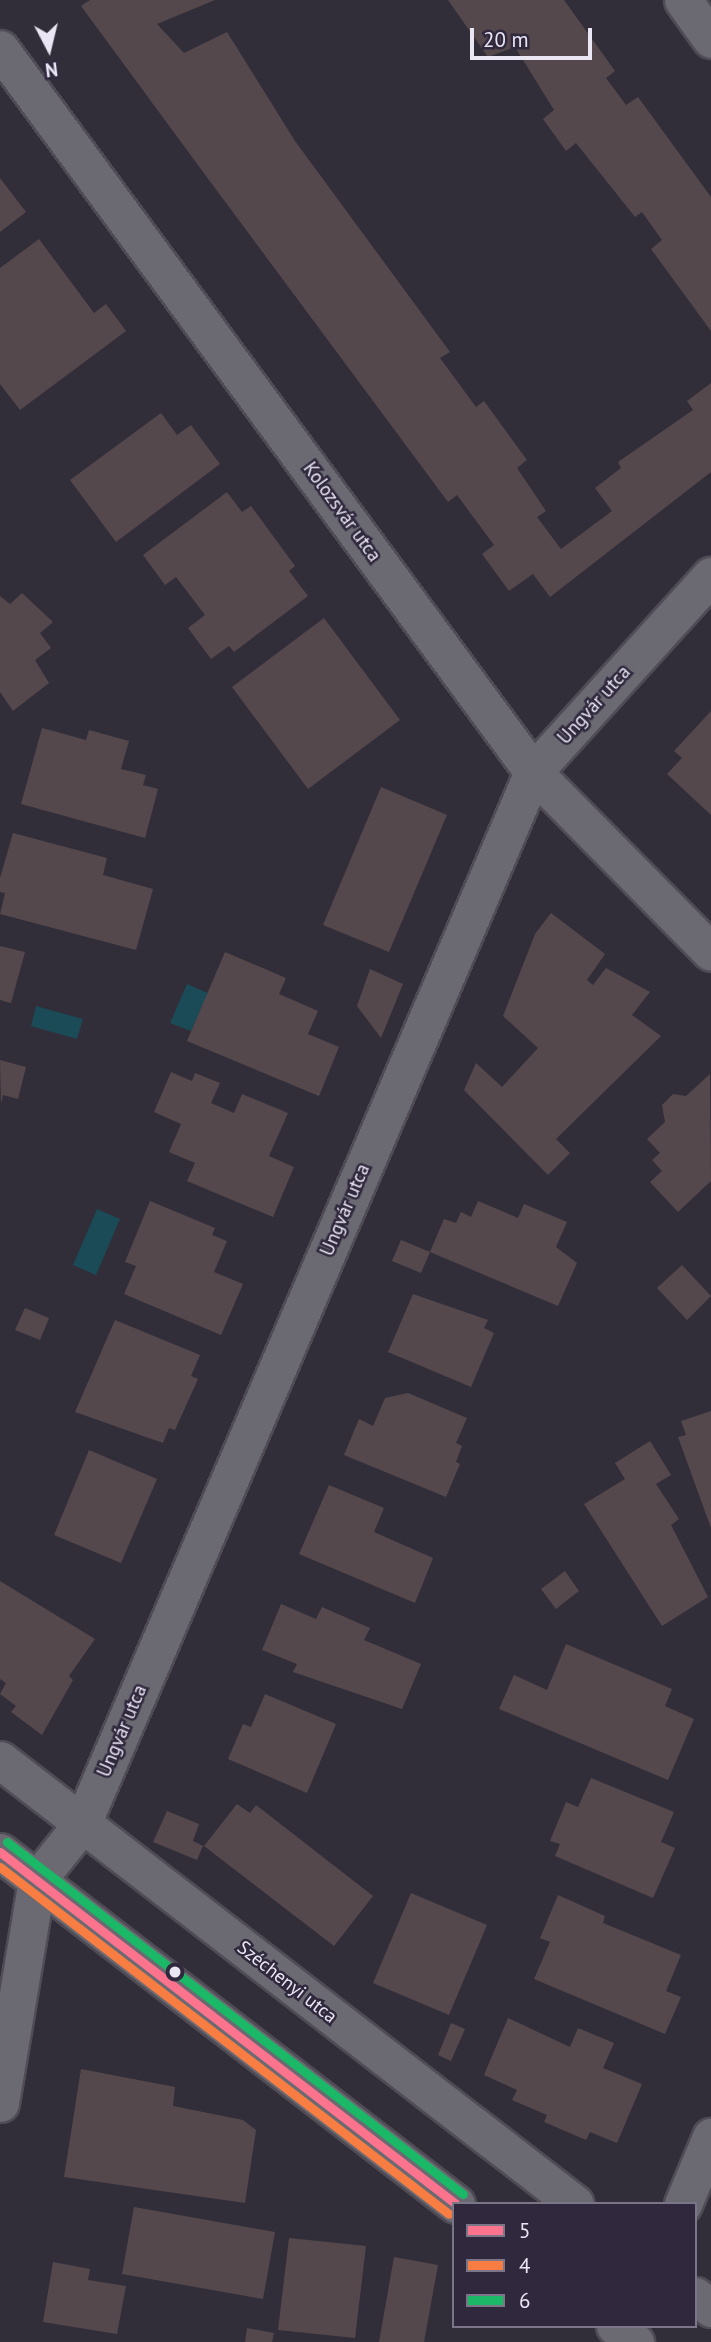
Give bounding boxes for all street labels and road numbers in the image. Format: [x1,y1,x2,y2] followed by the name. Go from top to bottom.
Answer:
[298,458,386,566] street label: Kolozsvár utca
[553,661,635,749] street label: Ungvár utca
[315,1161,375,1259] street label: Ungvár utca
[92,1682,152,1780] street label: Ungvár utca
[233,1936,341,2028] street label: Széchenyi utca

